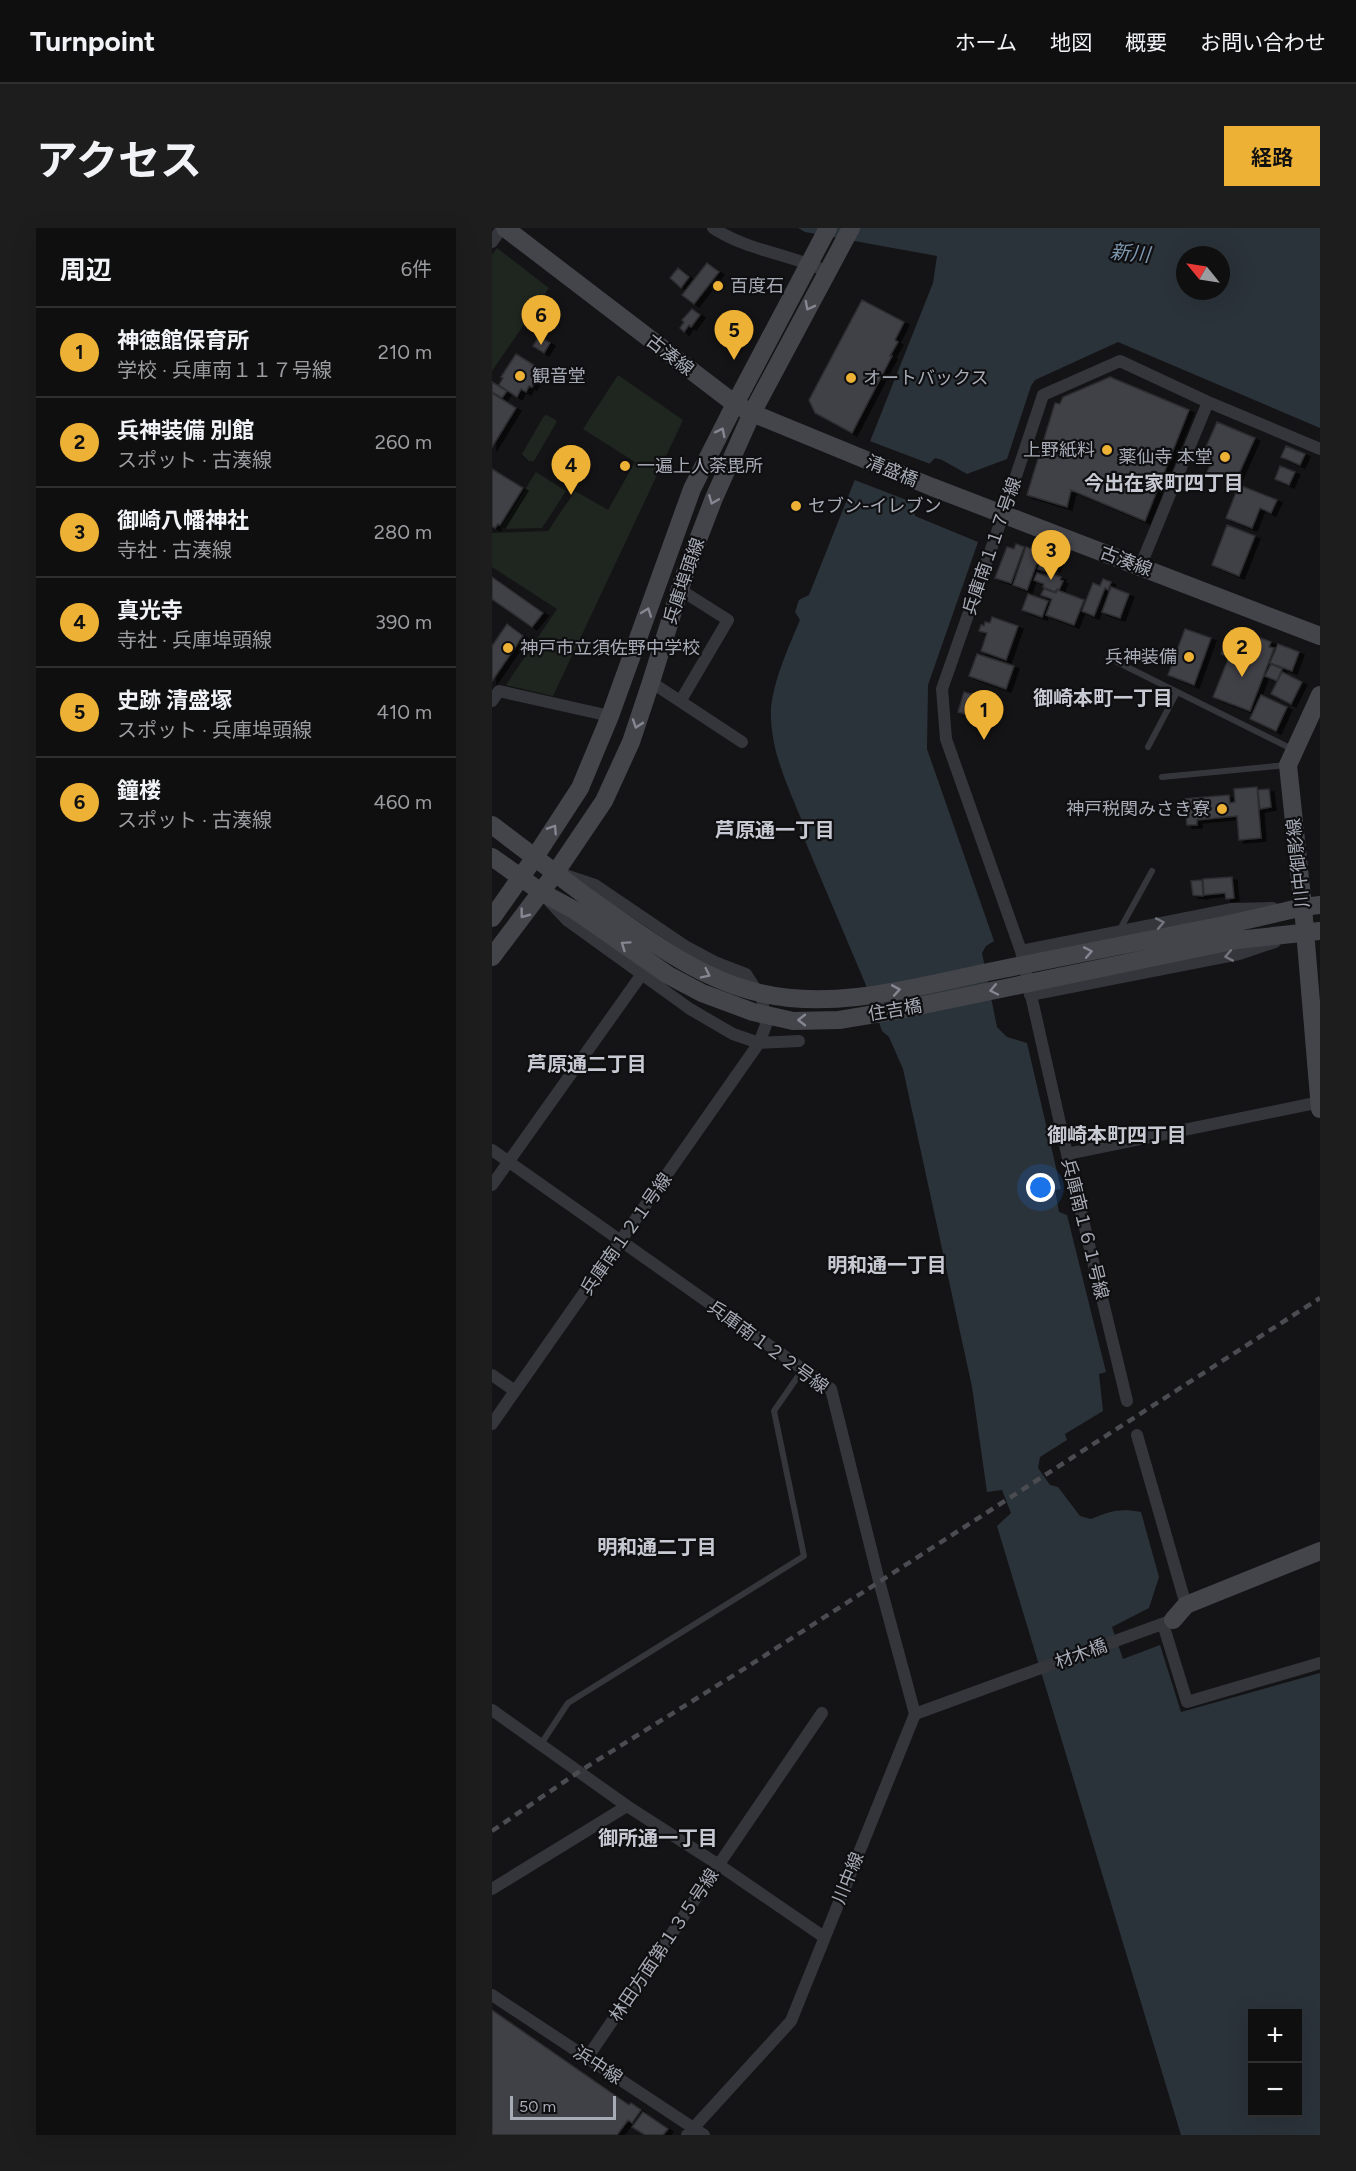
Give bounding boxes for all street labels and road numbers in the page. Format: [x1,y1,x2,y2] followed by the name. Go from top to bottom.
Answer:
[642,330,698,380] street label: 古湊線
[863,451,921,491] street label: 清盛橋
[958,474,1026,618] street label: 兵庫南１１７号線
[659,535,709,627] street label: 兵庫埠頭線
[1097,541,1155,581] street label: 古湊線
[1282,817,1314,909] street label: 川中御影線
[867,994,923,1026] street label: 住吉橋
[1057,1156,1113,1302] street label: 兵庫南１６１号線
[576,1169,676,1299] street label: 兵庫南１２１号線
[703,1296,833,1398] street label: 兵庫南１２２号線
[1052,1634,1110,1674] street label: 材木橋
[828,1849,868,1907] street label: 川中線
[605,1864,723,2026] street label: 林田方面第１３５号線
[569,2041,627,2089] street label: 浜中線

